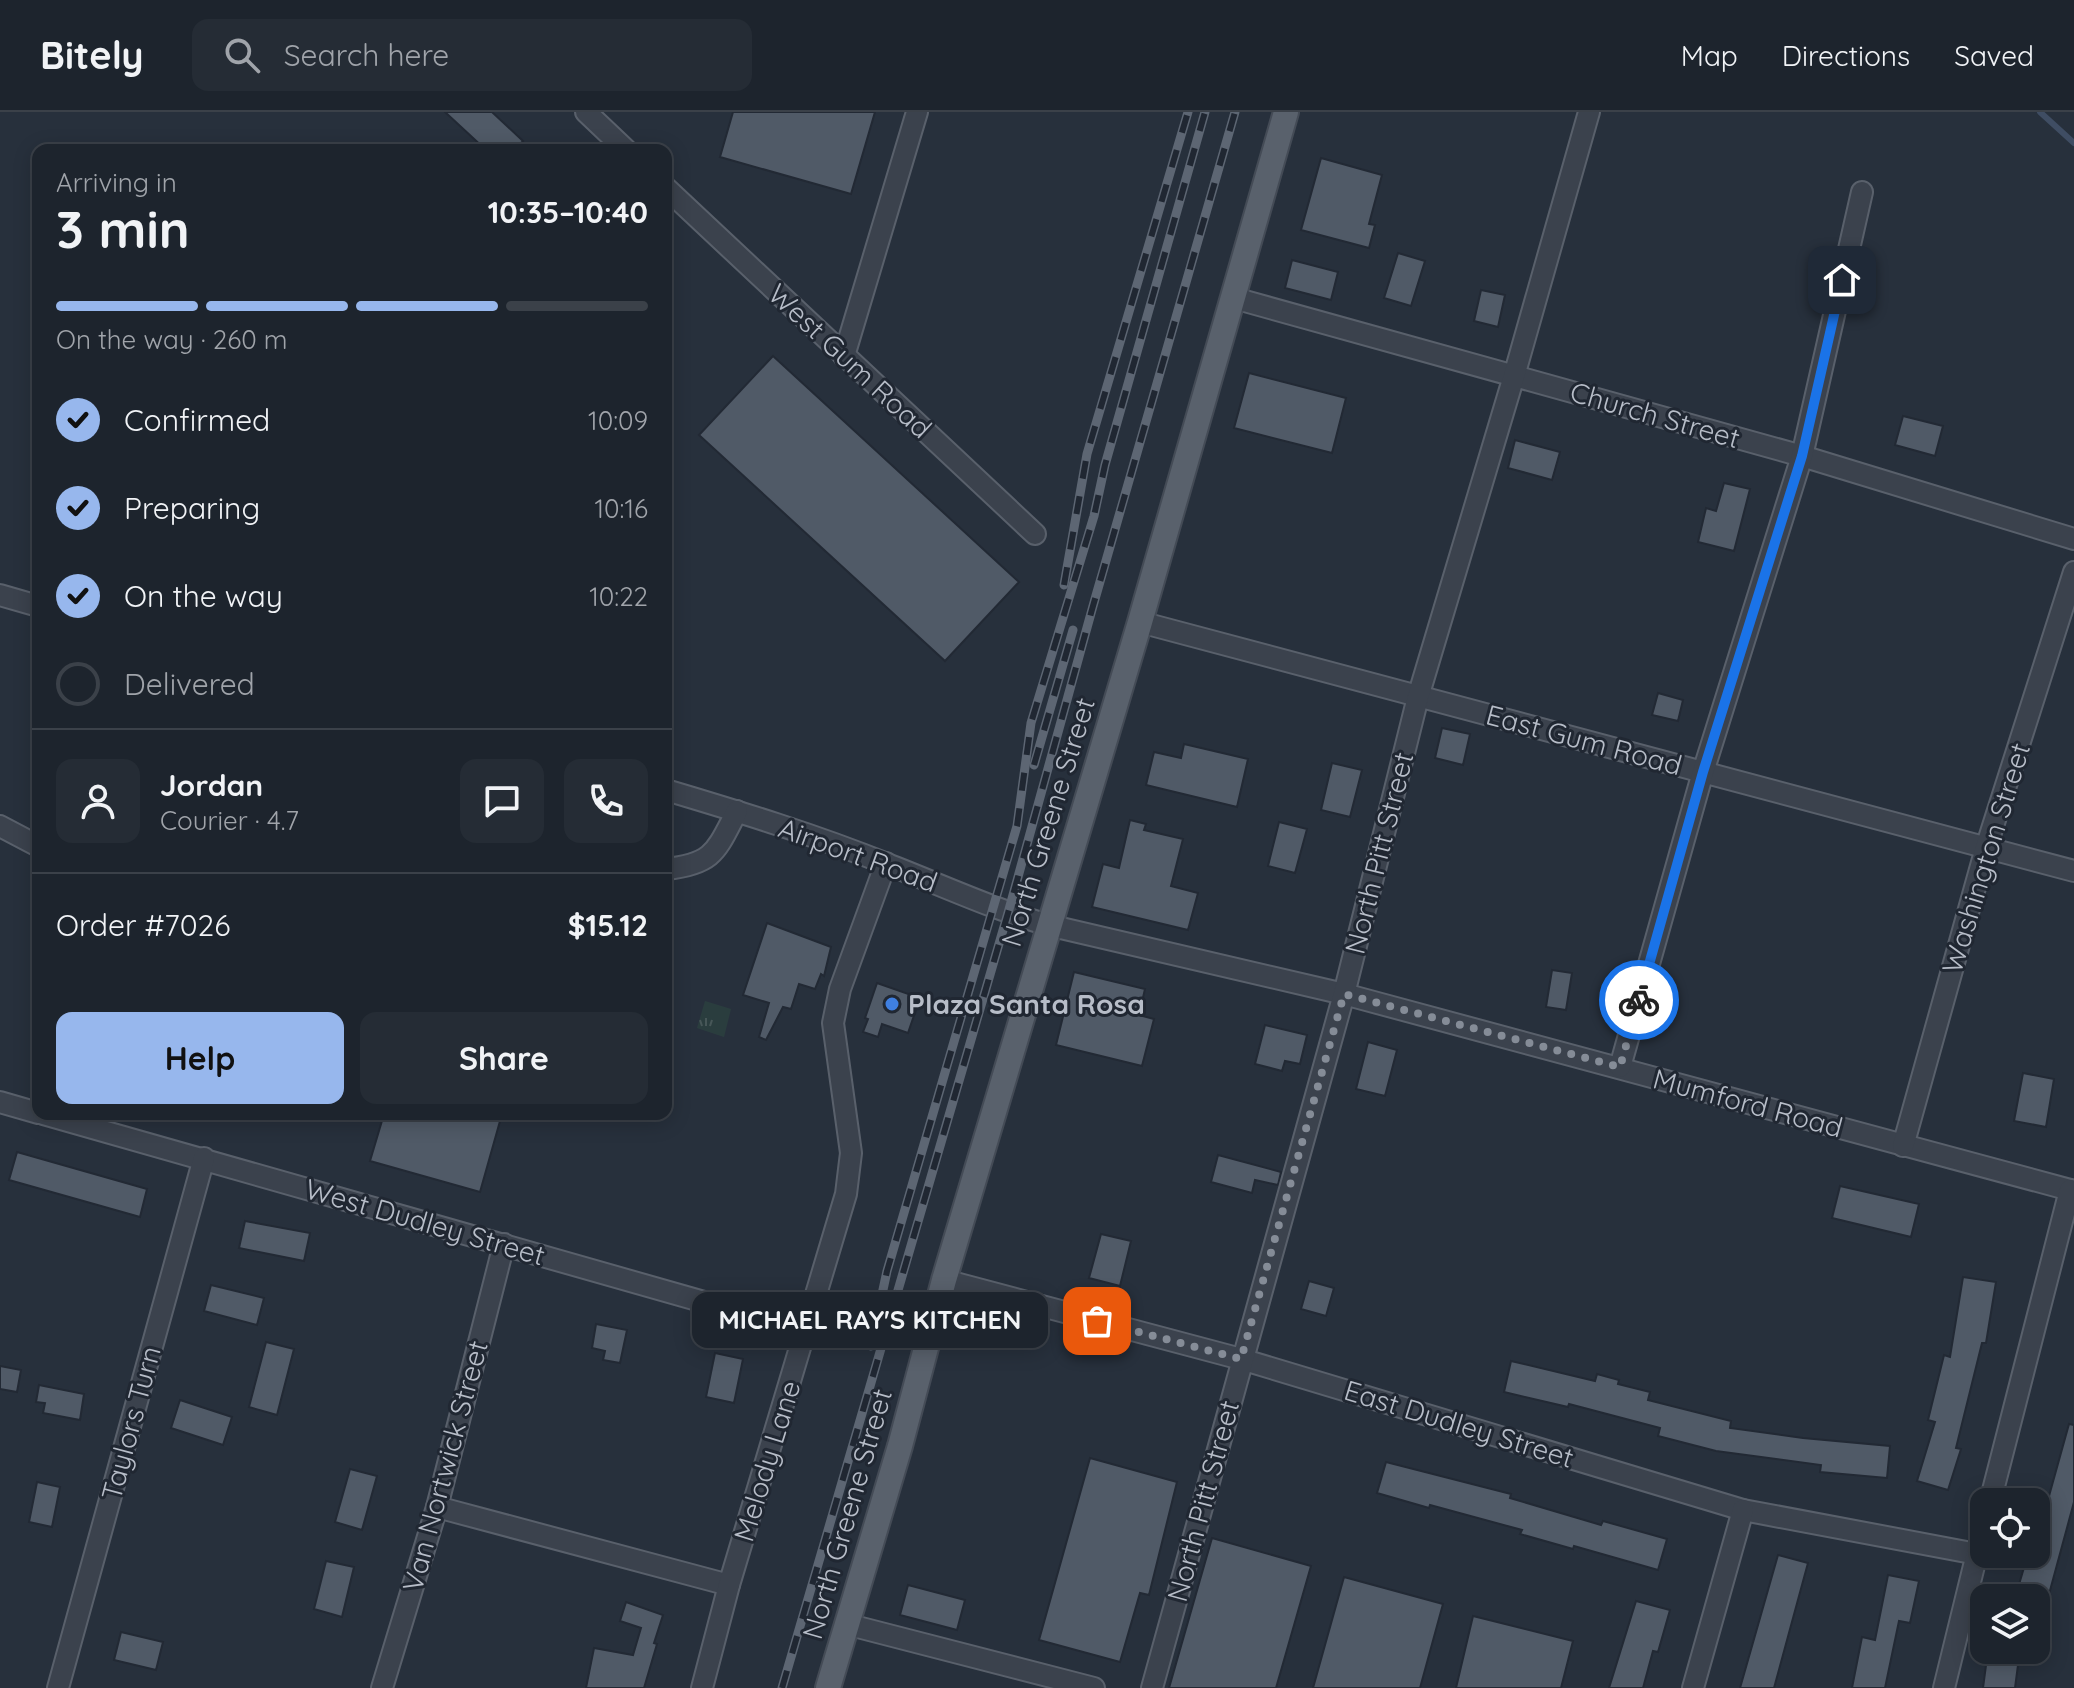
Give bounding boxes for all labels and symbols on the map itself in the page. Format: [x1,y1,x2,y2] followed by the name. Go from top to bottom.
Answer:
[1808,246,1876,314] pin
[761,276,939,445] street label: West Gum Road
[1566,374,1744,455] street label: Church Street
[993,693,1102,951] street label: North Greene Street
[1482,697,1686,782] street label: East Gum Road
[1934,738,2037,977] street label: Washington Street
[1337,748,1421,958] street label: North Pitt Street
[774,810,942,899] street label: Airport Road
[1599,960,1679,1040] courier
[908,986,1145,1021] place label: Plaza Santa Rosa
[883,995,901,1013] marker: Plaza Santa Rosa
[1650,1060,1847,1145] street label: Mumford Road
[301,1171,549,1272] street label: West Dudley Street
[1063,1287,1131,1355] pin
[693,1293,1049,1349] callout: MICHAEL RAY'S KITCHEN
[394,1337,495,1595] street label: Van Nortwick Street
[93,1342,168,1504] street label: Taylors Turn
[1340,1372,1578,1475] street label: East Dudley Street
[725,1376,808,1546] street label: Melody Lane
[794,1385,899,1643] street label: North Greene Street
[1159,1396,1246,1605] street label: North Pitt Street

